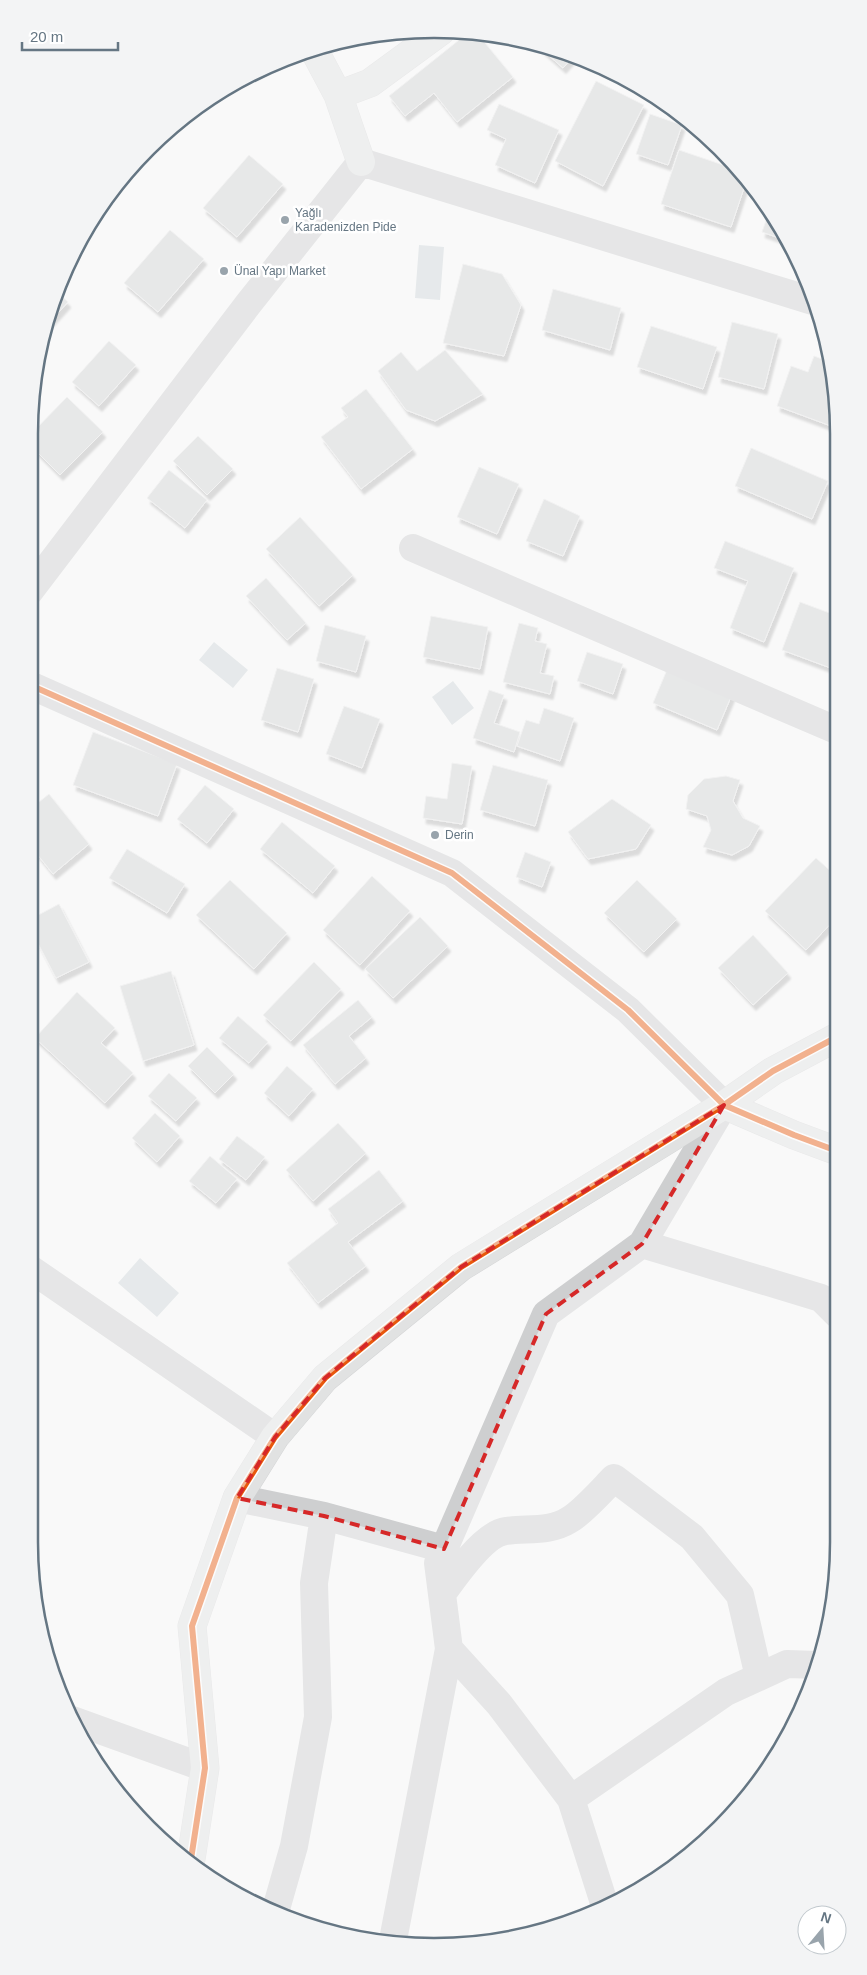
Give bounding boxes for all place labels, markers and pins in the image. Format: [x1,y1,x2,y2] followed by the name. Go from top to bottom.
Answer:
[295,206,397,234] place label: Yağlı Karadenizden Pide
[279,214,291,226] marker: Yağlı Karadenizden Pide
[234,264,326,278] place label: Ünal Yapı Market
[218,265,230,277] marker: Ünal Yapı Market
[445,828,474,842] place label: Derin
[429,829,441,841] marker: Derin

